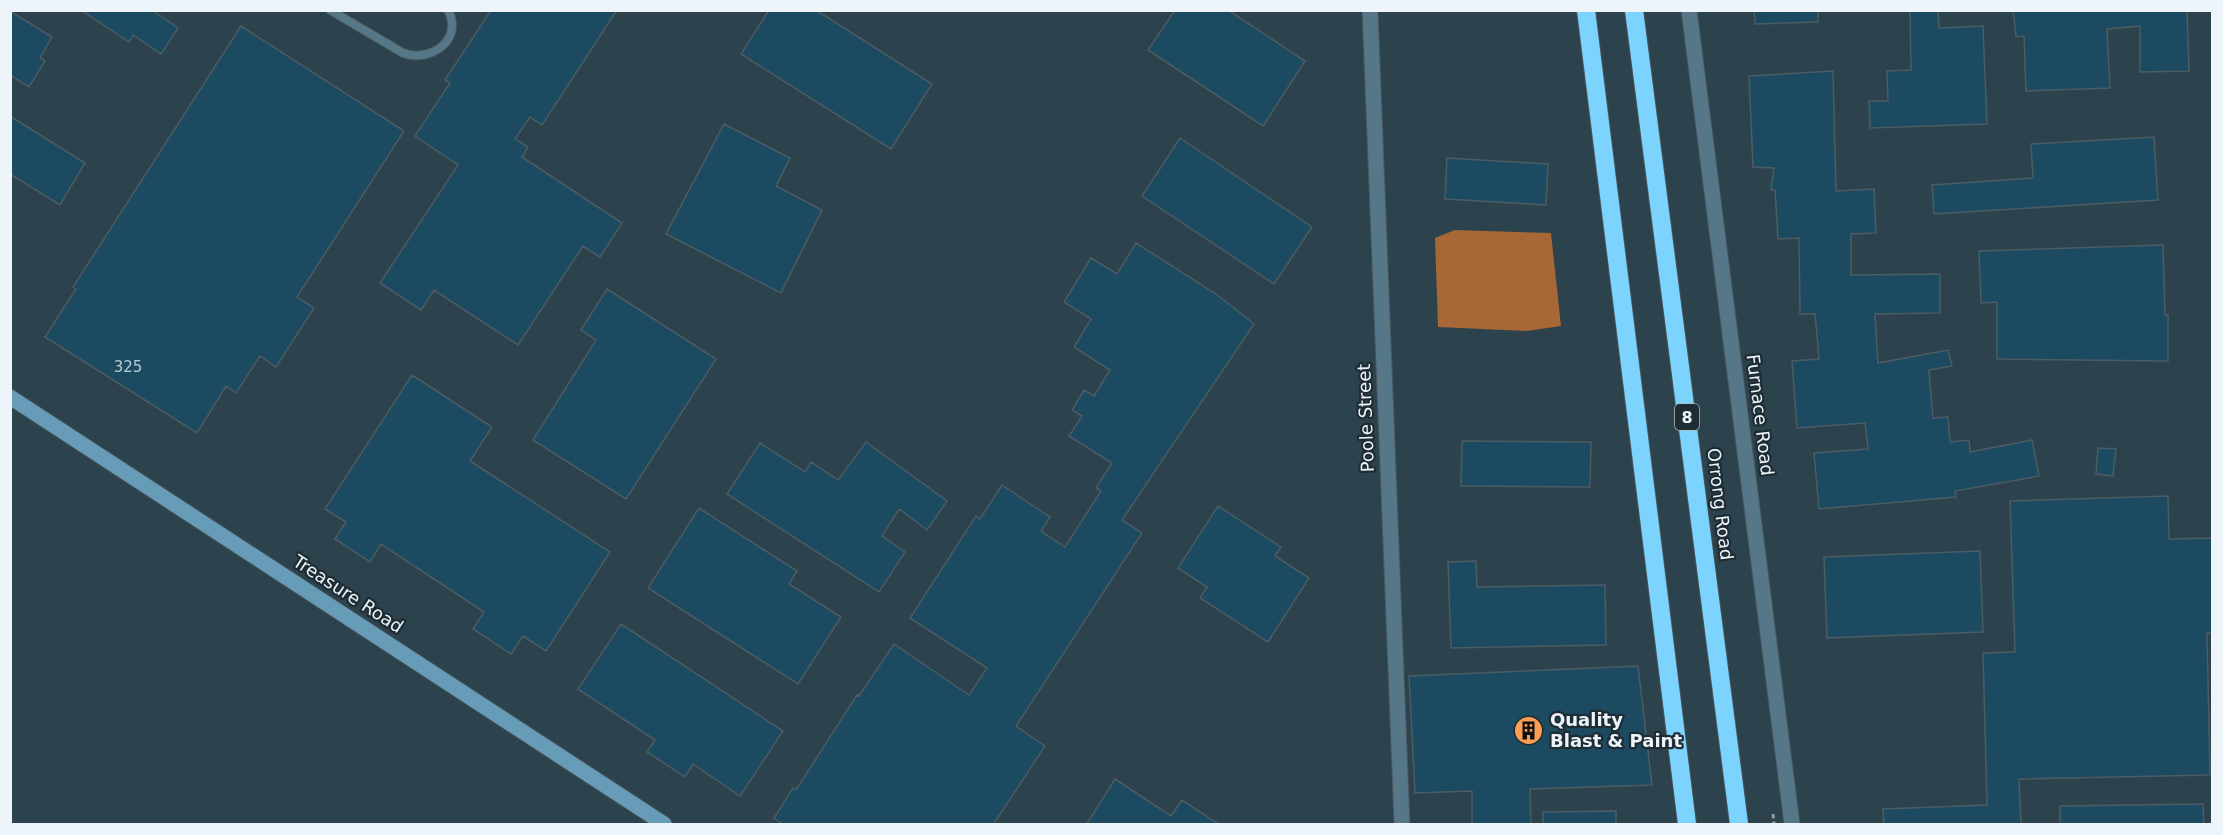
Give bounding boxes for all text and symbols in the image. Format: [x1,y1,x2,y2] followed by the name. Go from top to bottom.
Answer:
[1743,353,1778,477] street label: Furnace Road
[114,358,142,376] house number: 325
[1353,363,1378,473] street label: Poole Street
[1675,404,1699,430] road number: 8
[1703,447,1738,561] street label: Orrong Road
[288,550,407,637] street label: Treasure Road
[1550,709,1682,751] place label: Quality Blast & Paint
[1513,714,1545,746] building icon: Quality Blast & Paint

